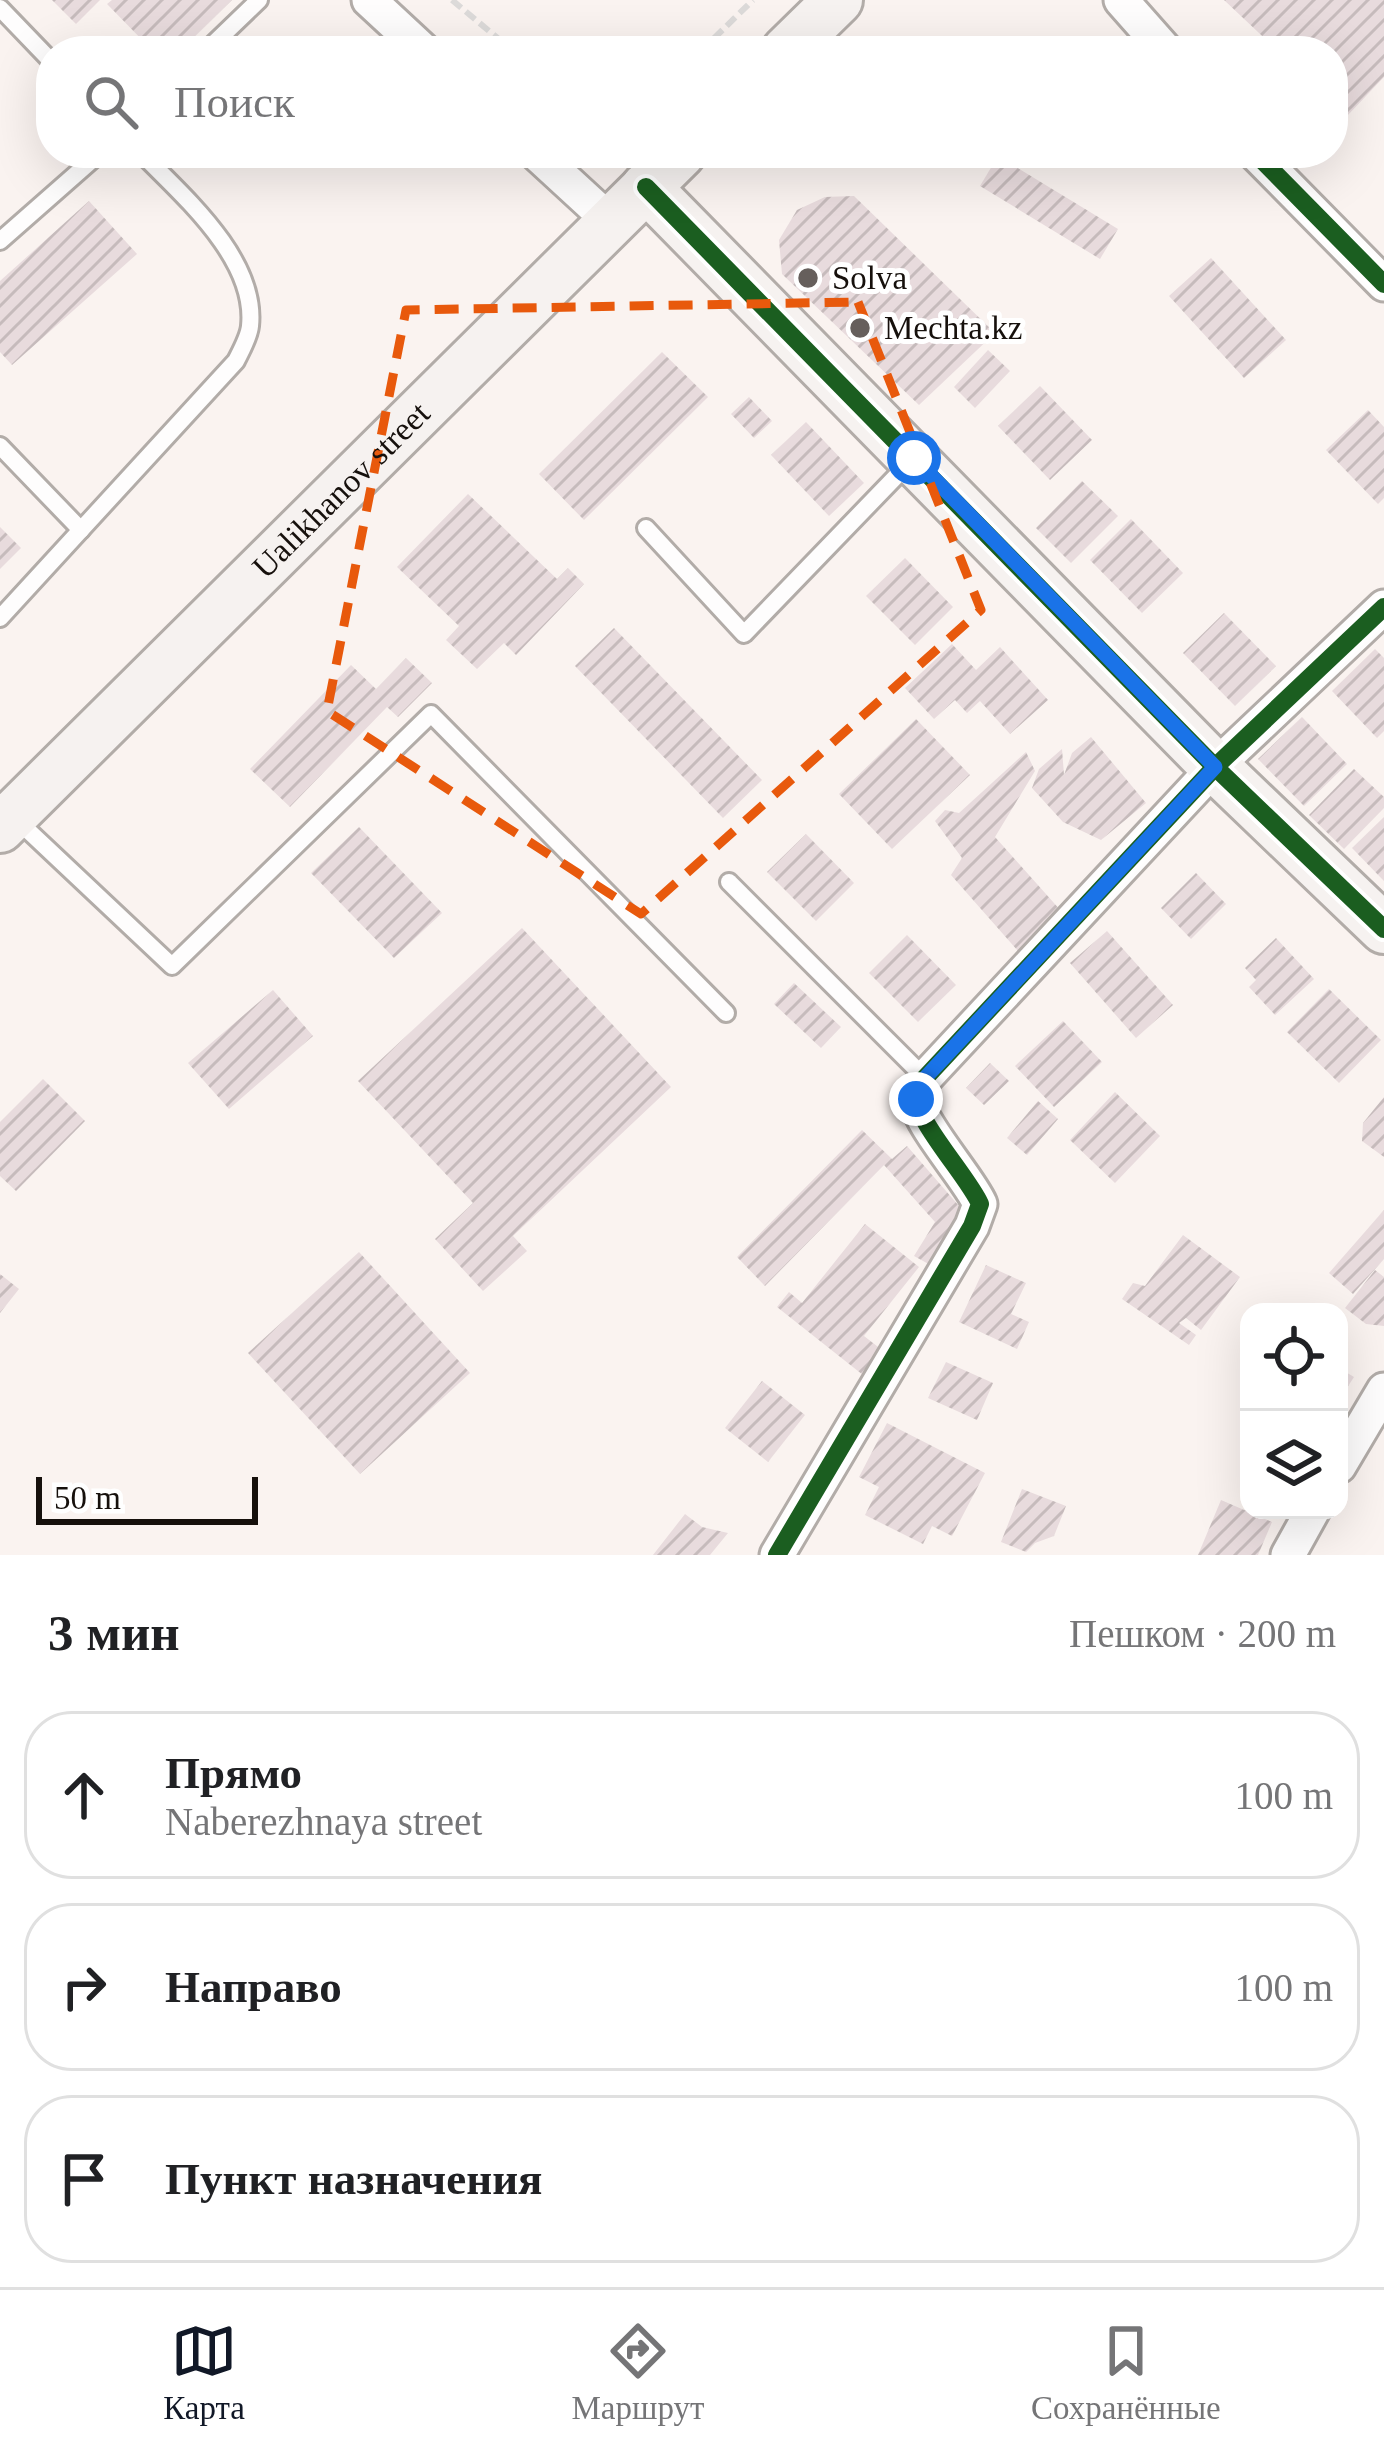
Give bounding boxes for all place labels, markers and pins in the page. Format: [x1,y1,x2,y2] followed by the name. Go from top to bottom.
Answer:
[832,260,908,296] place label: Solva
[795,265,821,291] marker: Solva
[884,310,1022,346] place label: Mechta.kz
[847,315,873,341] marker: Mechta.kz

